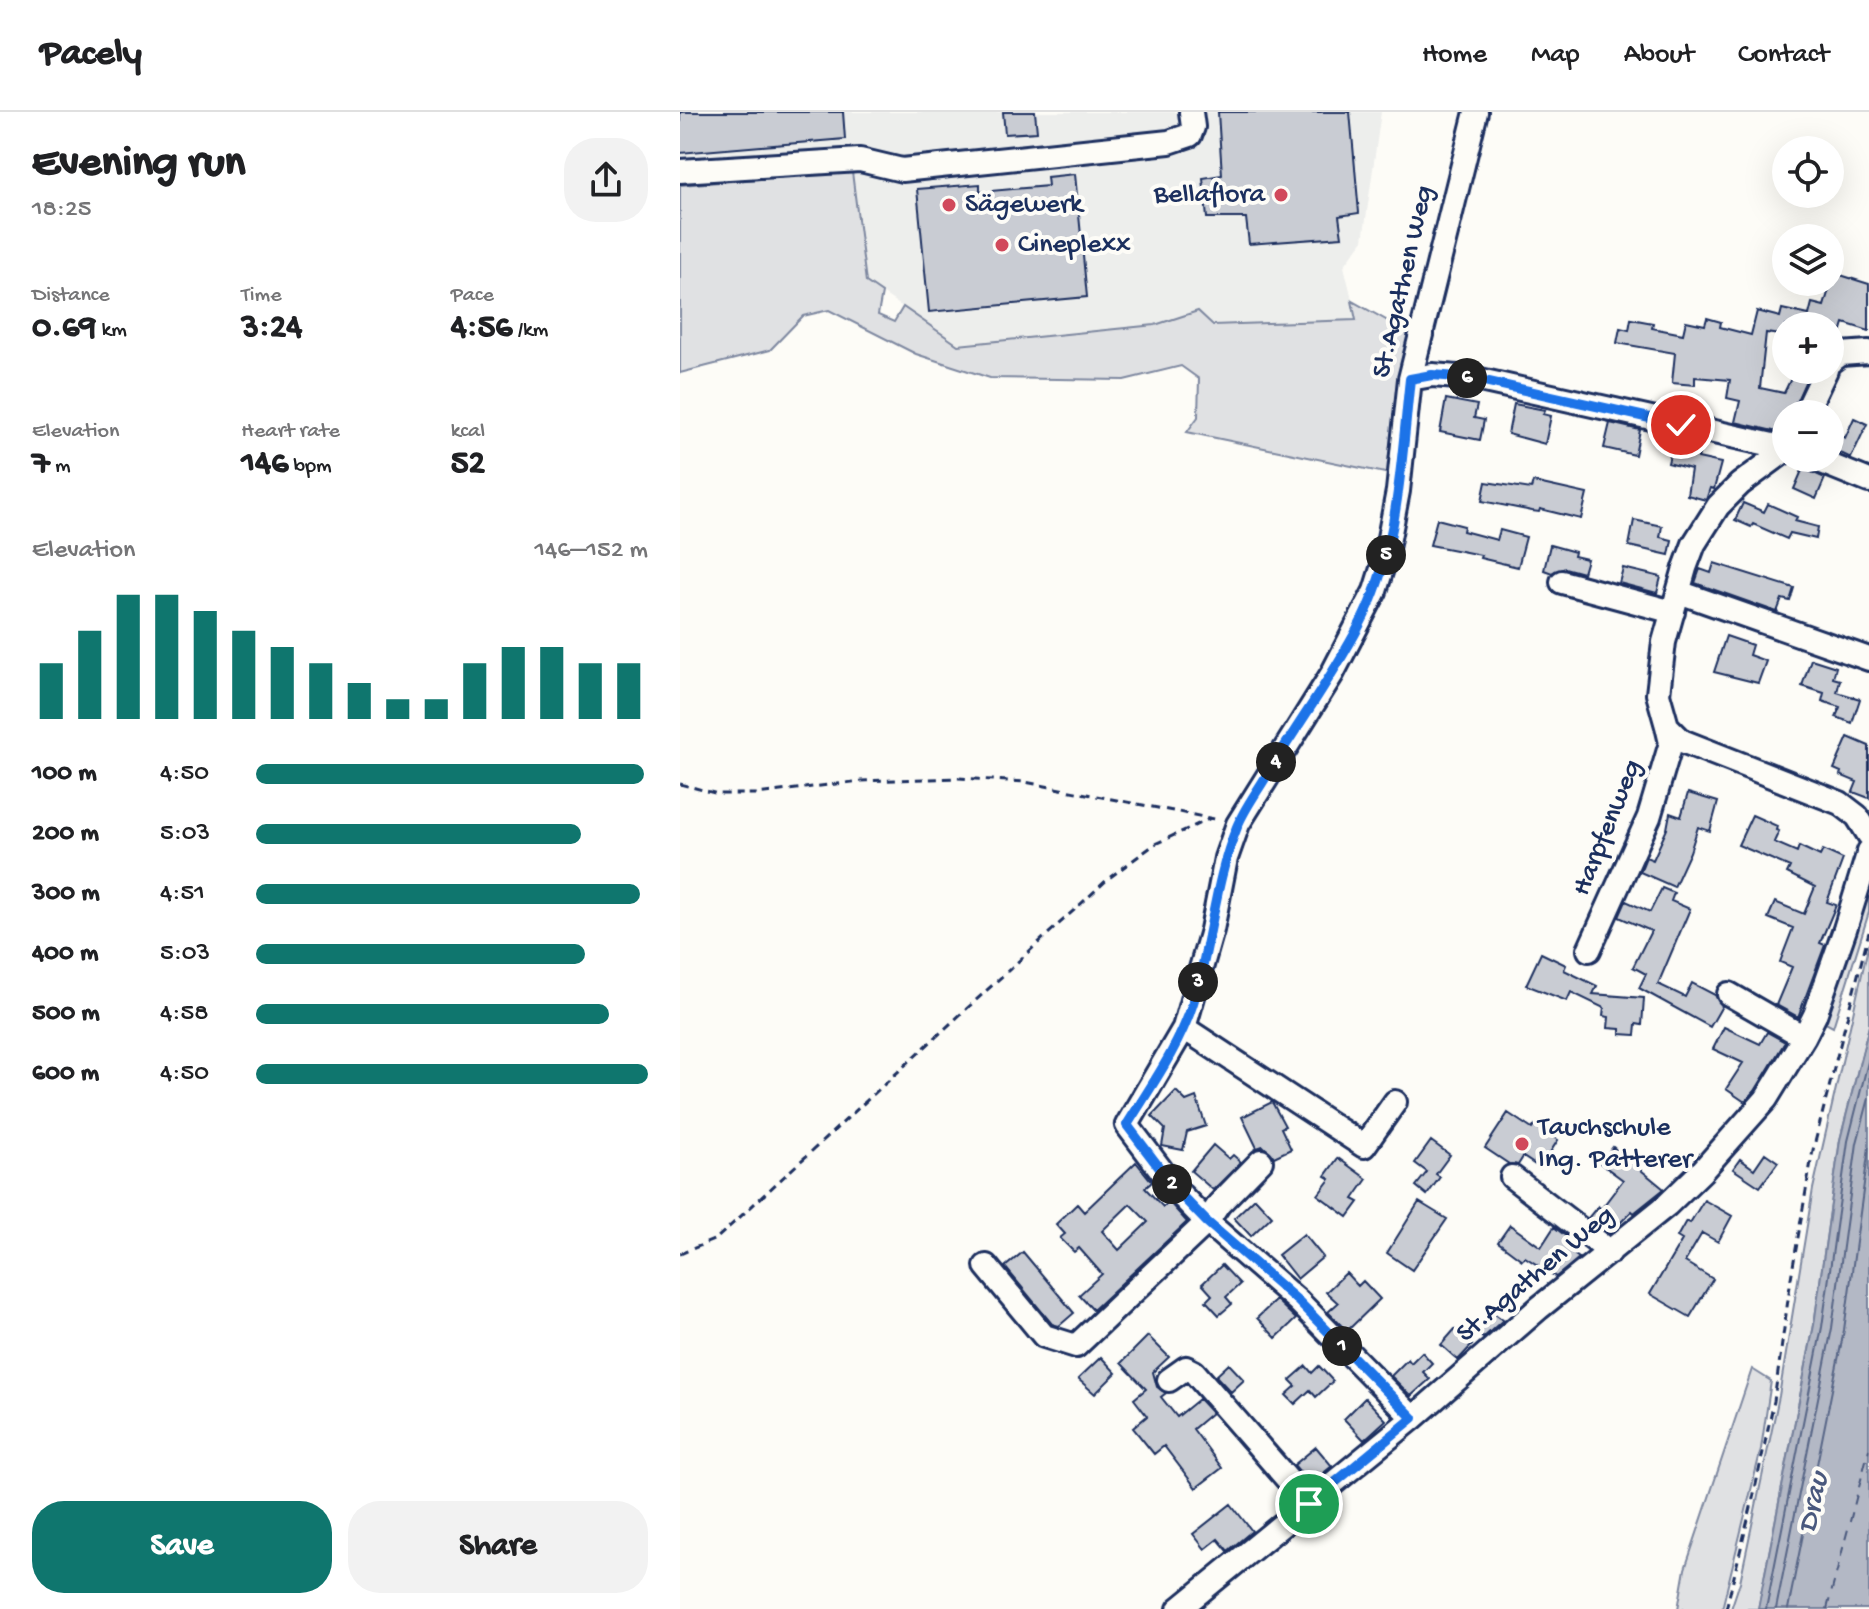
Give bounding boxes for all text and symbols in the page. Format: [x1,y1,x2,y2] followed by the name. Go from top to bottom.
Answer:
[40,33,142,77] text: Pacely
[1422,39,1487,72] text: Home
[1531,39,1580,72] text: Map
[1624,39,1694,72] text: About
[1738,39,1829,72] text: Contact
[1772,136,1844,472] map controls
[1772,136,1844,208] button: locate
[564,138,648,222] button: share
[32,139,245,191] text: Evening run
[1153,179,1266,212] place label: Bellaflora
[1366,183,1442,381] street label: St.Agathen Weg
[1272,186,1290,204] marker: Bellaflora
[965,189,1085,222] place label: Sägewerk
[32,195,91,226] text: 18:25
[940,196,958,214] marker: Sägewerk
[1772,224,1844,296] button: layers
[1018,229,1131,262] place label: Cineplexx
[993,236,1011,254] marker: Cineplexx
[32,283,110,309] text: Distance
[241,283,282,309] text: Time
[451,283,494,309] text: Pace
[32,309,96,349] text: 0.69
[241,309,302,349] text: 3:24
[451,309,513,349] text: 4:56
[1772,312,1844,384] button: +
[96,318,127,344] text: km
[513,318,548,344] text: /km
[1447,358,1487,398] pin: 6
[1461,365,1473,391] text: 6
[1647,391,1715,459] pin
[1772,400,1844,472] button: −
[1659,403,1703,447] icon: check
[32,419,119,445] text: Elevation
[241,419,340,445] text: Heart rate
[451,419,485,445] text: kcal
[32,445,50,485] text: 7
[241,445,288,485] text: 146
[451,445,485,485] text: 52
[50,454,71,480] text: m
[288,454,332,480] text: bpm
[1366,535,1406,575] pin: 5
[32,536,135,567] text: Elevation
[535,536,648,567] text: 146–152 m
[1380,542,1392,568] text: 5
[1256,742,1296,782] pin: 4
[1271,749,1281,775] text: 4
[1566,755,1650,901] street label: Harpfenweg
[32,759,97,790] text: 100 m
[160,759,209,790] text: 4:50
[32,819,99,850] text: 200 m
[160,819,210,850] text: 5:03
[32,879,100,910] text: 300 m
[160,879,205,910] text: 4:51
[32,939,98,970] text: 400 m
[160,939,210,970] text: 5:03
[1178,962,1218,1002] pin: 3
[1192,969,1204,995] text: 3
[32,999,100,1030] text: 500 m
[160,999,208,1030] text: 4:58
[32,1059,99,1090] text: 600 m
[160,1059,209,1090] text: 4:50
[1536,1112,1694,1177] place label: Tauchschule Ing. Patterer
[1513,1135,1531,1153] marker: Tauchschule Ing. Patterer
[1152,1164,1192,1204] pin: 2
[1167,1171,1177,1197] text: 2
[1450,1199,1622,1351] street label: St.Agathen Weg
[1322,1326,1362,1366] pin: 1
[1338,1333,1346,1359] text: 1
[1792,1467,1839,1536] water label: Drau
[1275,1470,1343,1538] pin
[1287,1482,1331,1526] icon: arrive
[32,1501,332,1593] button: Save
[348,1501,648,1593] button: Share

